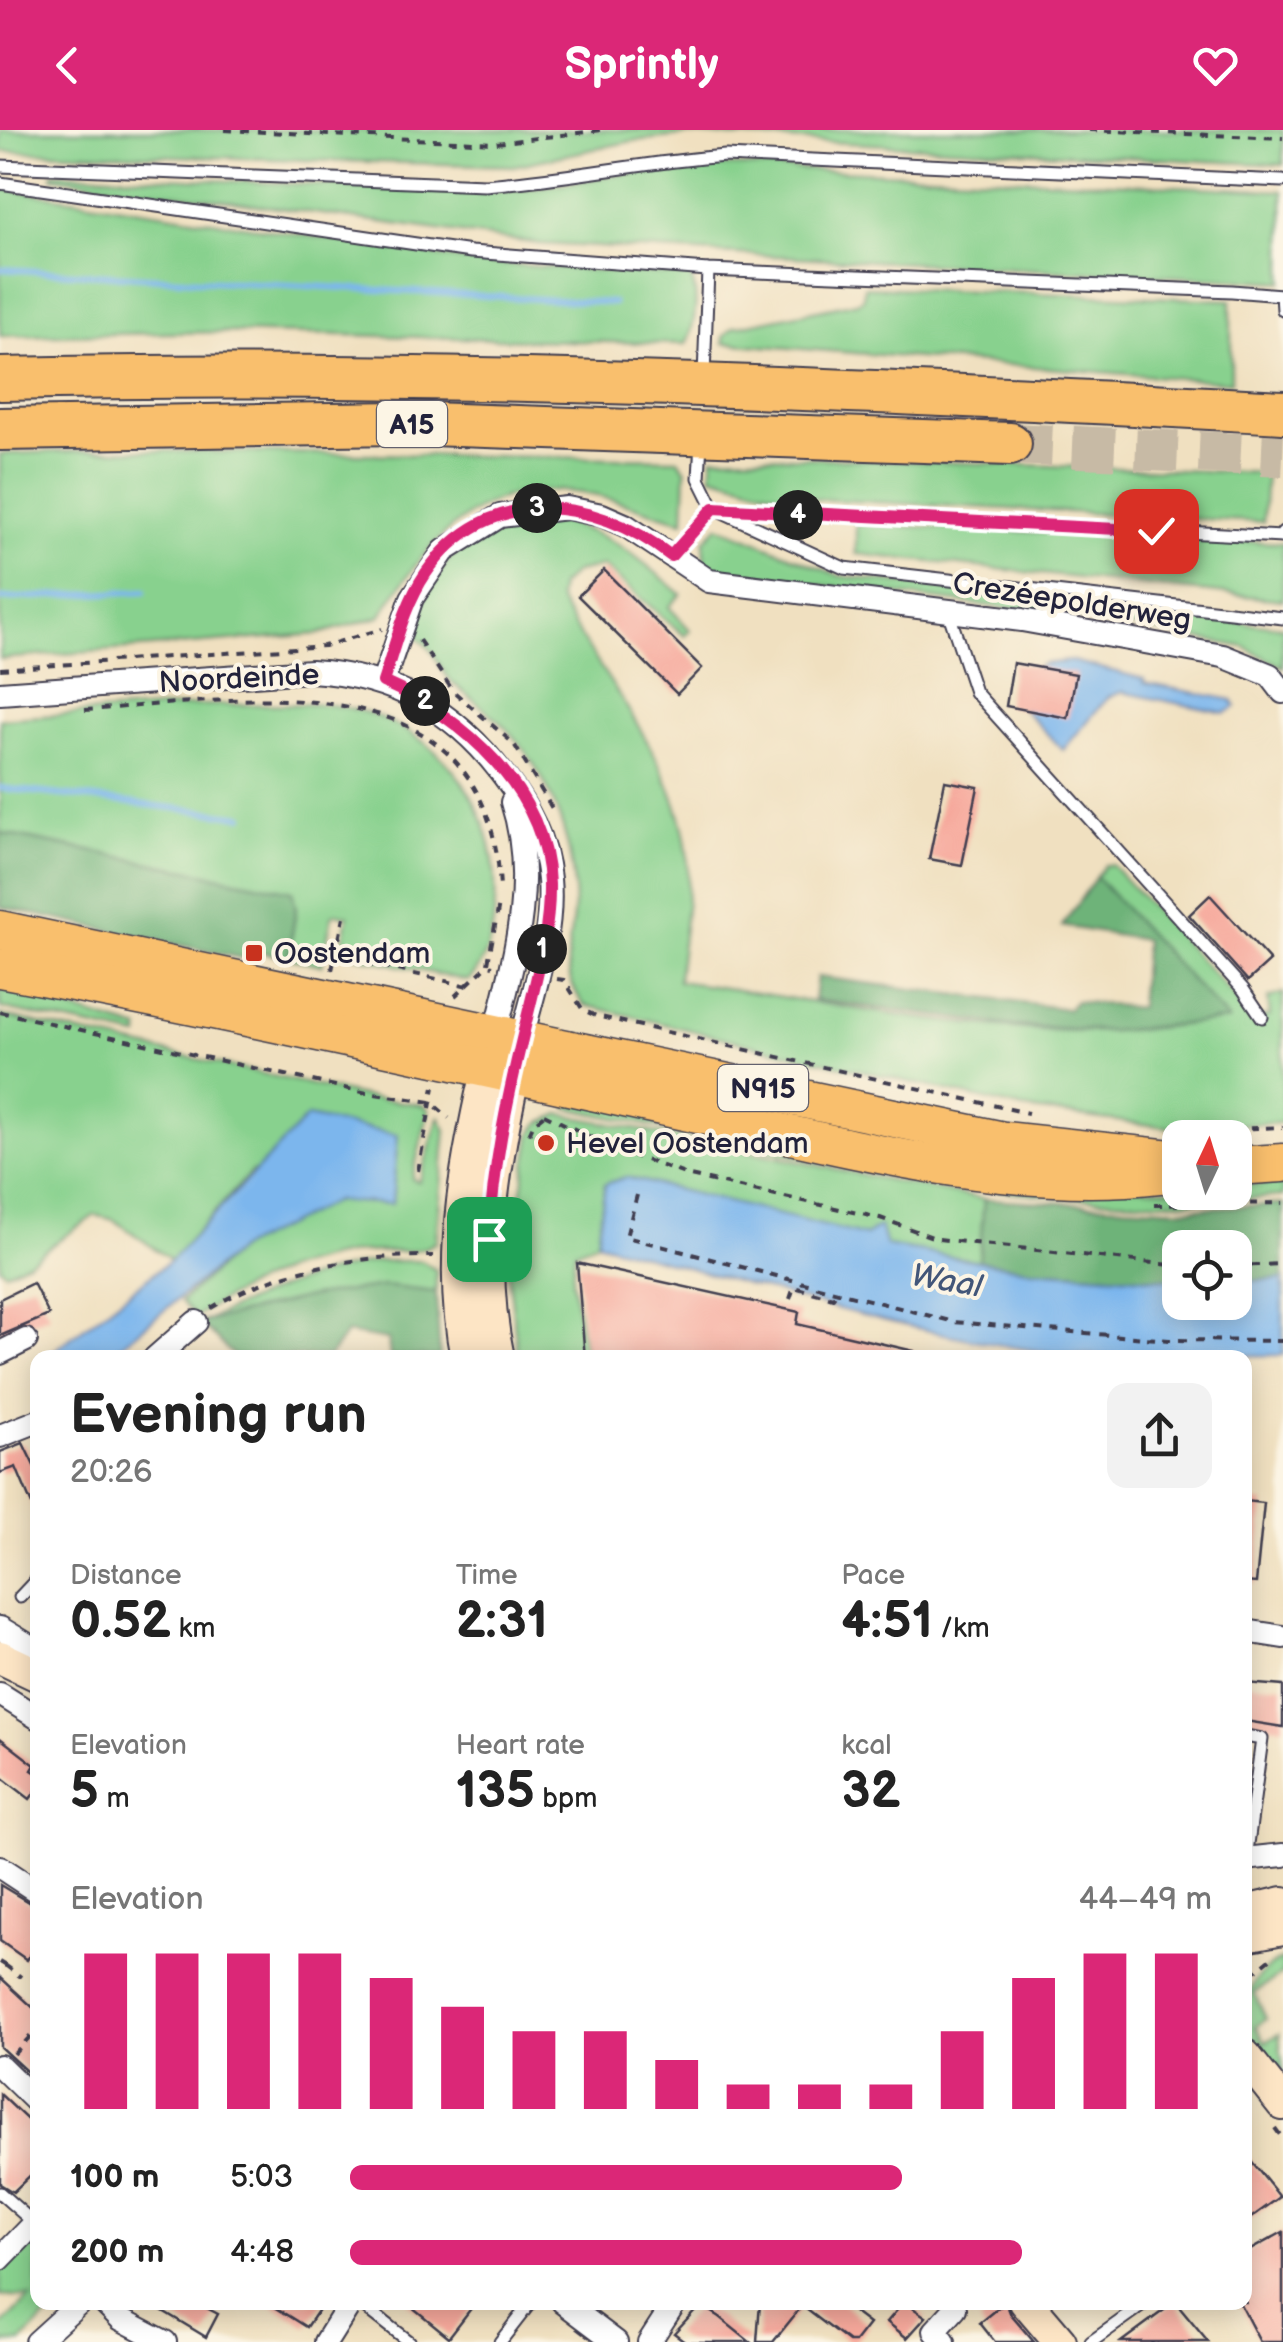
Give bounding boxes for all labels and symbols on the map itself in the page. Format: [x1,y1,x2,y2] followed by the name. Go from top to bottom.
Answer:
[377,401,447,447] road number: A15
[512,483,562,533] pin: 3
[1114,489,1199,574] pin
[773,490,823,540] pin: 4
[950,565,1194,639] street label: Crezéepolderweg
[158,657,320,701] street label: Noordeinde
[400,676,450,726] pin: 2
[517,924,567,974] pin: 1
[274,936,430,972] place label: Oostendam
[243,942,265,964] marker: Oostendam
[718,1065,808,1111] road number: N915
[1162,1120,1252,1210] north arrow
[566,1126,809,1162] place label: Hevel Oostendam
[535,1132,557,1154] marker: Hevel Oostendam
[447,1197,532,1282] pin
[908,1256,987,1307] water label: Waal

